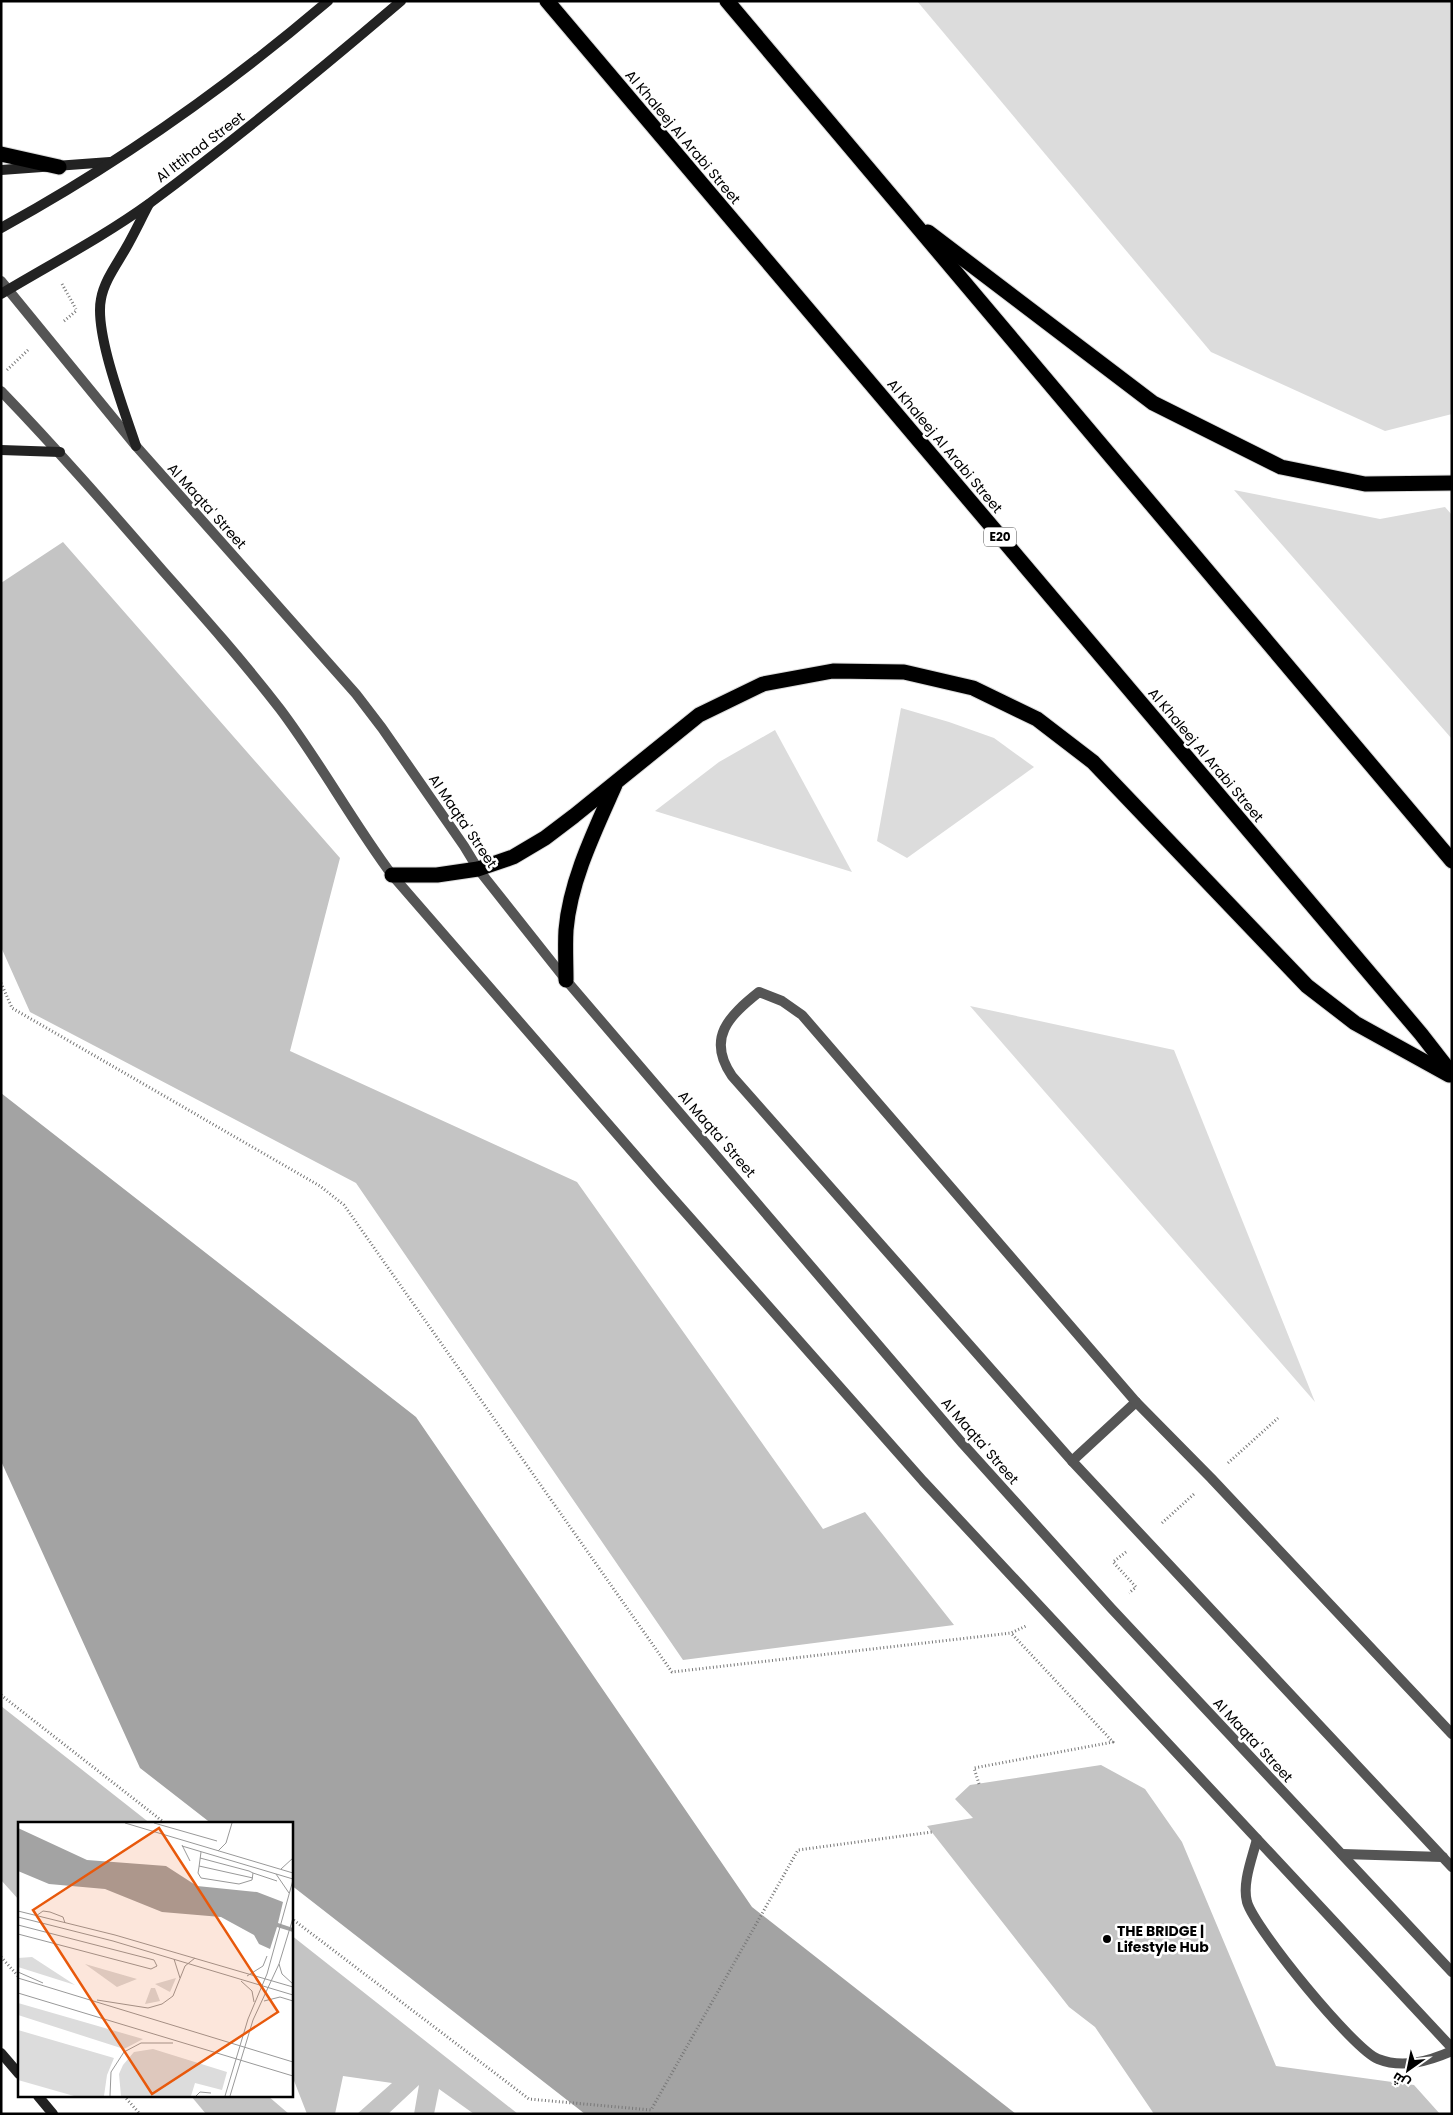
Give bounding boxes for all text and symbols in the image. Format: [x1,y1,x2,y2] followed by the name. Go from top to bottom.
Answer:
[621,66,745,208] street label: Al Khaleej Al Arabi Street
[152,107,248,187] street label: Al Ittihad Street
[883,375,1007,517] street label: Al Khaleej Al Arabi Street
[163,459,251,553] street label: Al Maqta' Street
[984,528,1016,546] road number: E20
[1144,684,1268,826] street label: Al Khaleej Al Arabi Street
[424,770,502,872] street label: Al Maqta' Street
[674,1086,760,1182] street label: Al Maqta' Street
[937,1393,1023,1489] street label: Al Maqta' Street
[1208,1693,1298,1787] street label: Al Maqta' Street
[18,1822,292,2098] inset map
[1117,1921,1209,1957] place label: THE BRIDGE | Lifestyle Hub
[1101,1933,1113,1945] marker: THE BRIDGE | Lifestyle Hub
[1383,2045,1433,2095] north arrow
[1388,2068,1414,2094] text: ش

